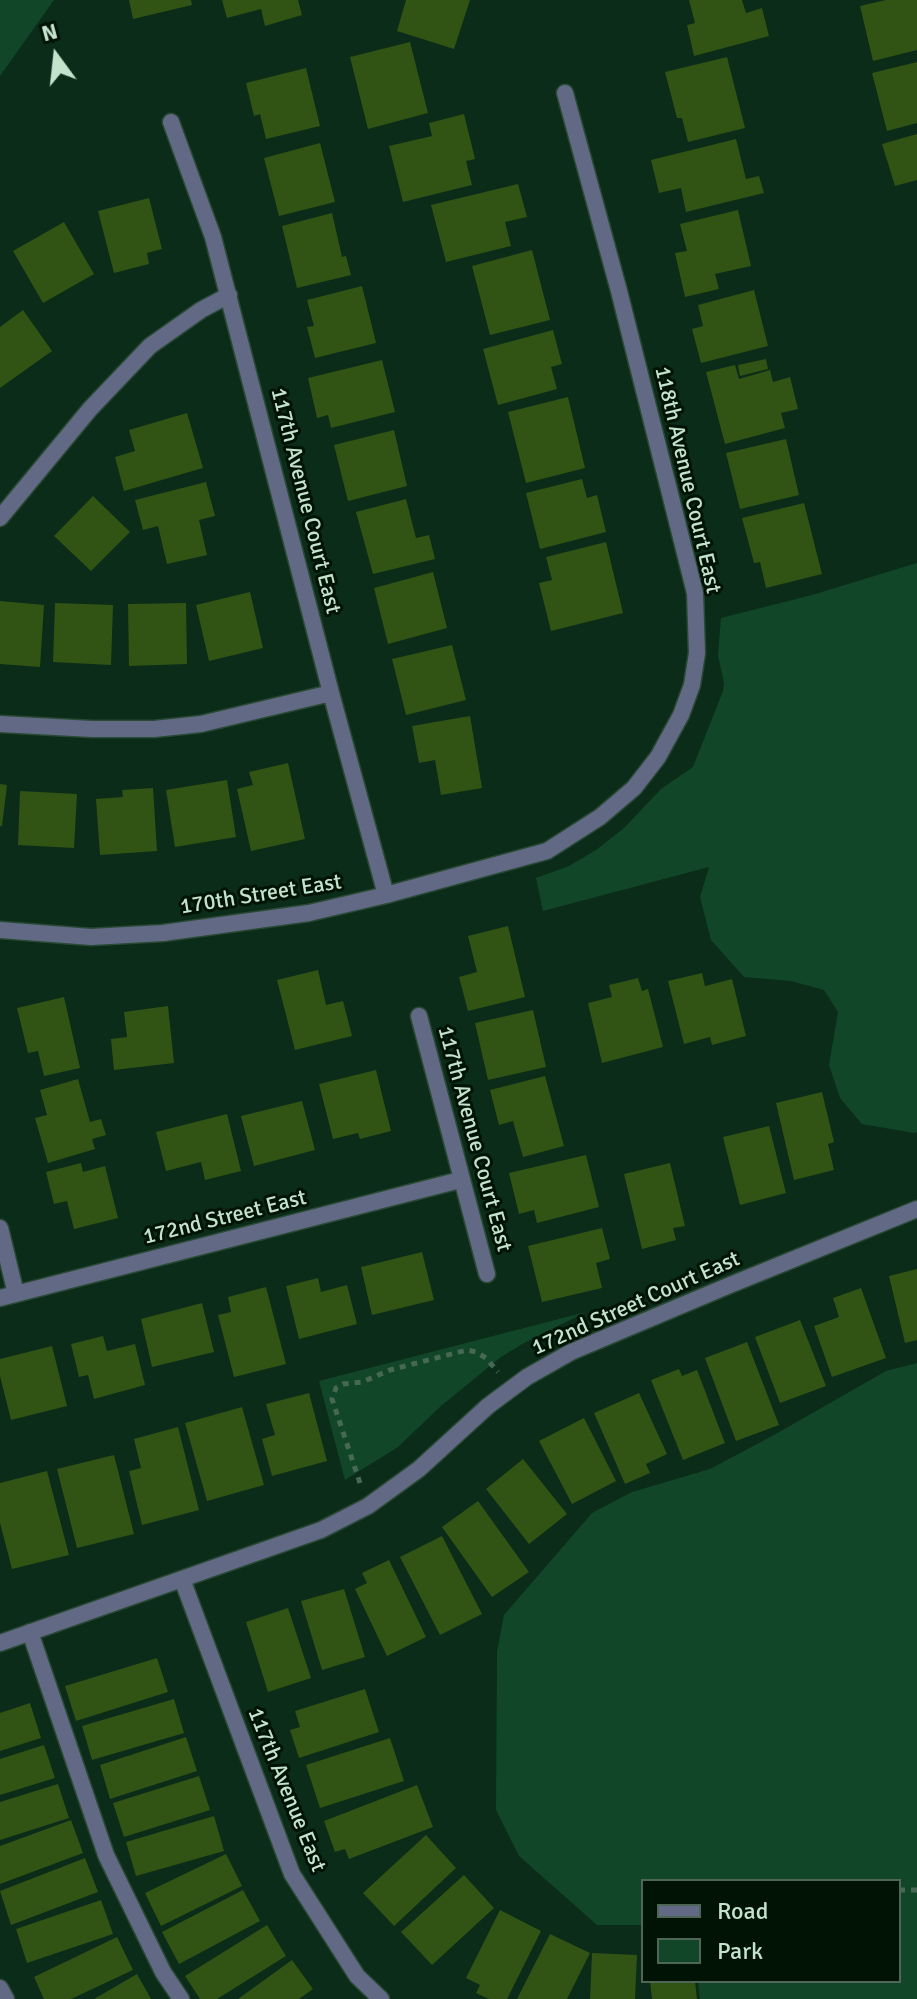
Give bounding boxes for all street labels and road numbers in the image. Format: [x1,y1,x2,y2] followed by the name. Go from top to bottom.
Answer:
[648,364,726,596] street label: 118th Avenue Court East
[264,385,346,617] street label: 117th Avenue Court East
[178,869,344,921] street label: 170th Street East
[431,1023,517,1255] street label: 117th Avenue Court East
[141,1185,309,1251] street label: 172nd Street East
[528,1246,744,1362] street label: 172nd Street Court East
[241,1704,331,1876] street label: 117th Avenue East

